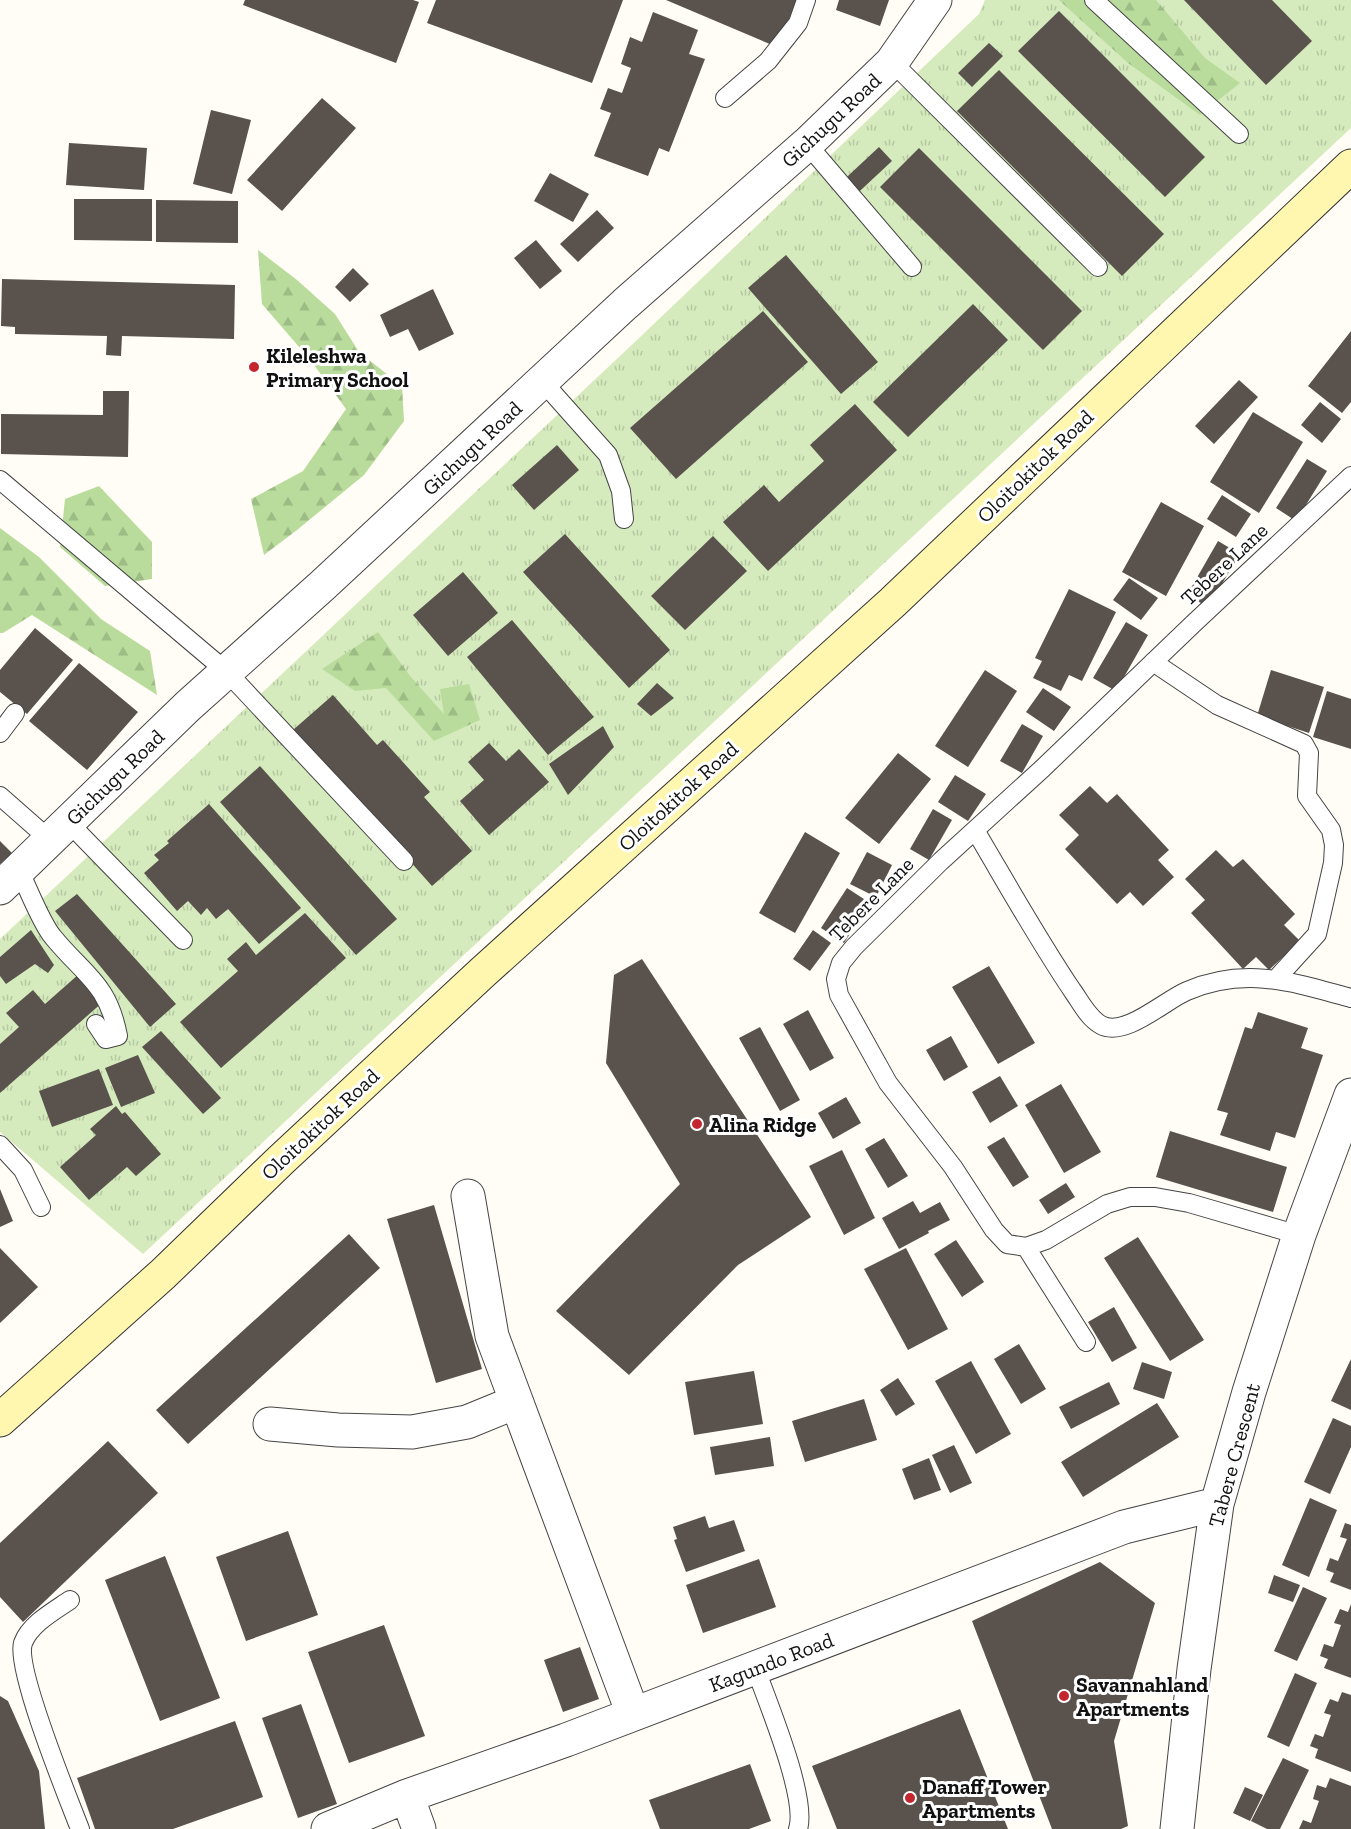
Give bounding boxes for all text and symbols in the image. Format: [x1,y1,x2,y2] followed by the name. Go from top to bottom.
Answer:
[776,67,886,172] street label: Gichugu Road
[266,343,409,392] place label: Kileleshwa Primary School
[247,360,261,374] marker: Kileleshwa Primary School
[417,395,527,500] street label: Gichugu Road
[972,404,1099,528] street label: Oloitokitok Road
[1175,517,1273,611] street label: Tebere Lane
[61,724,170,830] street label: Gichugu Road
[613,736,743,856] street label: Oloitokitok Road
[823,851,919,947] street label: Tebere Lane
[256,1063,384,1185] street label: Oloitokitok Road
[709,1112,816,1137] place label: Alina Ridge
[690,1117,704,1131] marker: Alina Ridge
[1203,1380,1265,1530] street label: Tabere Crescent
[705,1627,837,1697] street label: Kagundo Road
[1076,1672,1208,1721] place label: Savannahland Apartments
[1057,1689,1071,1703] marker: Savannahland Apartments
[922,1774,1047,1823] place label: Danaff Tower Apartments
[903,1791,917,1805] marker: Danaff Tower Apartments

